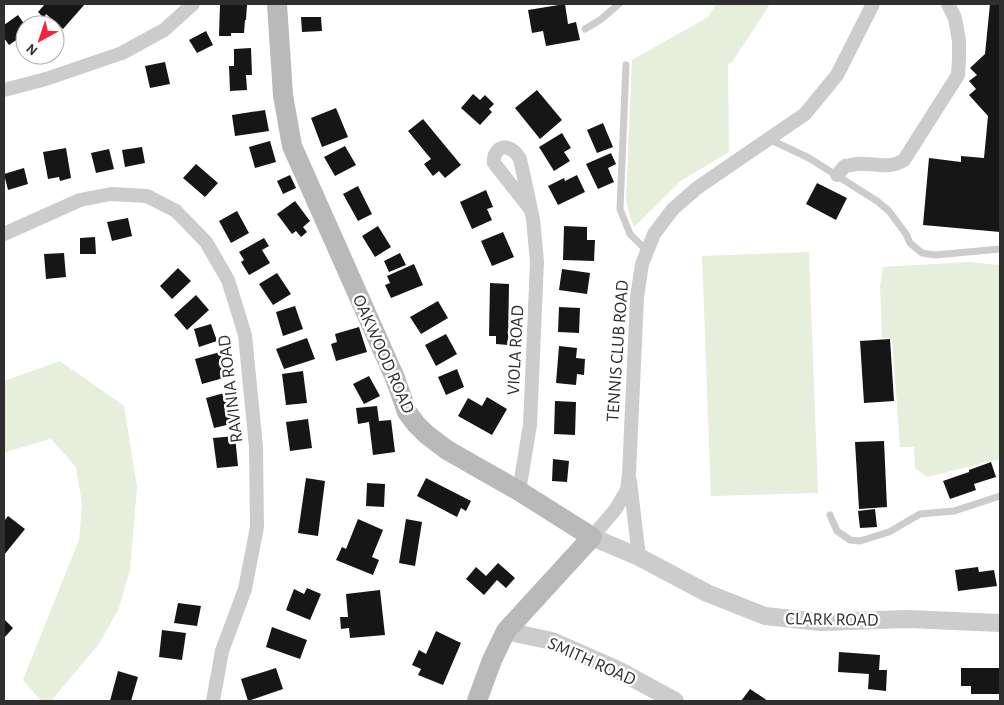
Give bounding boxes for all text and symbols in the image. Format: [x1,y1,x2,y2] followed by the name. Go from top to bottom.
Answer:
[15,15,65,65] north arrow
[24,41,41,58] text: N
[604,280,632,423] street label: TENNIS CLUB ROAD
[349,292,417,416] street label: OAKWOOD ROAD
[505,305,527,395] street label: VIOLA ROAD
[215,334,247,444] street label: RAVINIA ROAD
[785,610,879,630] street label: CLARK ROAD
[545,634,638,689] street label: SMITH ROAD

